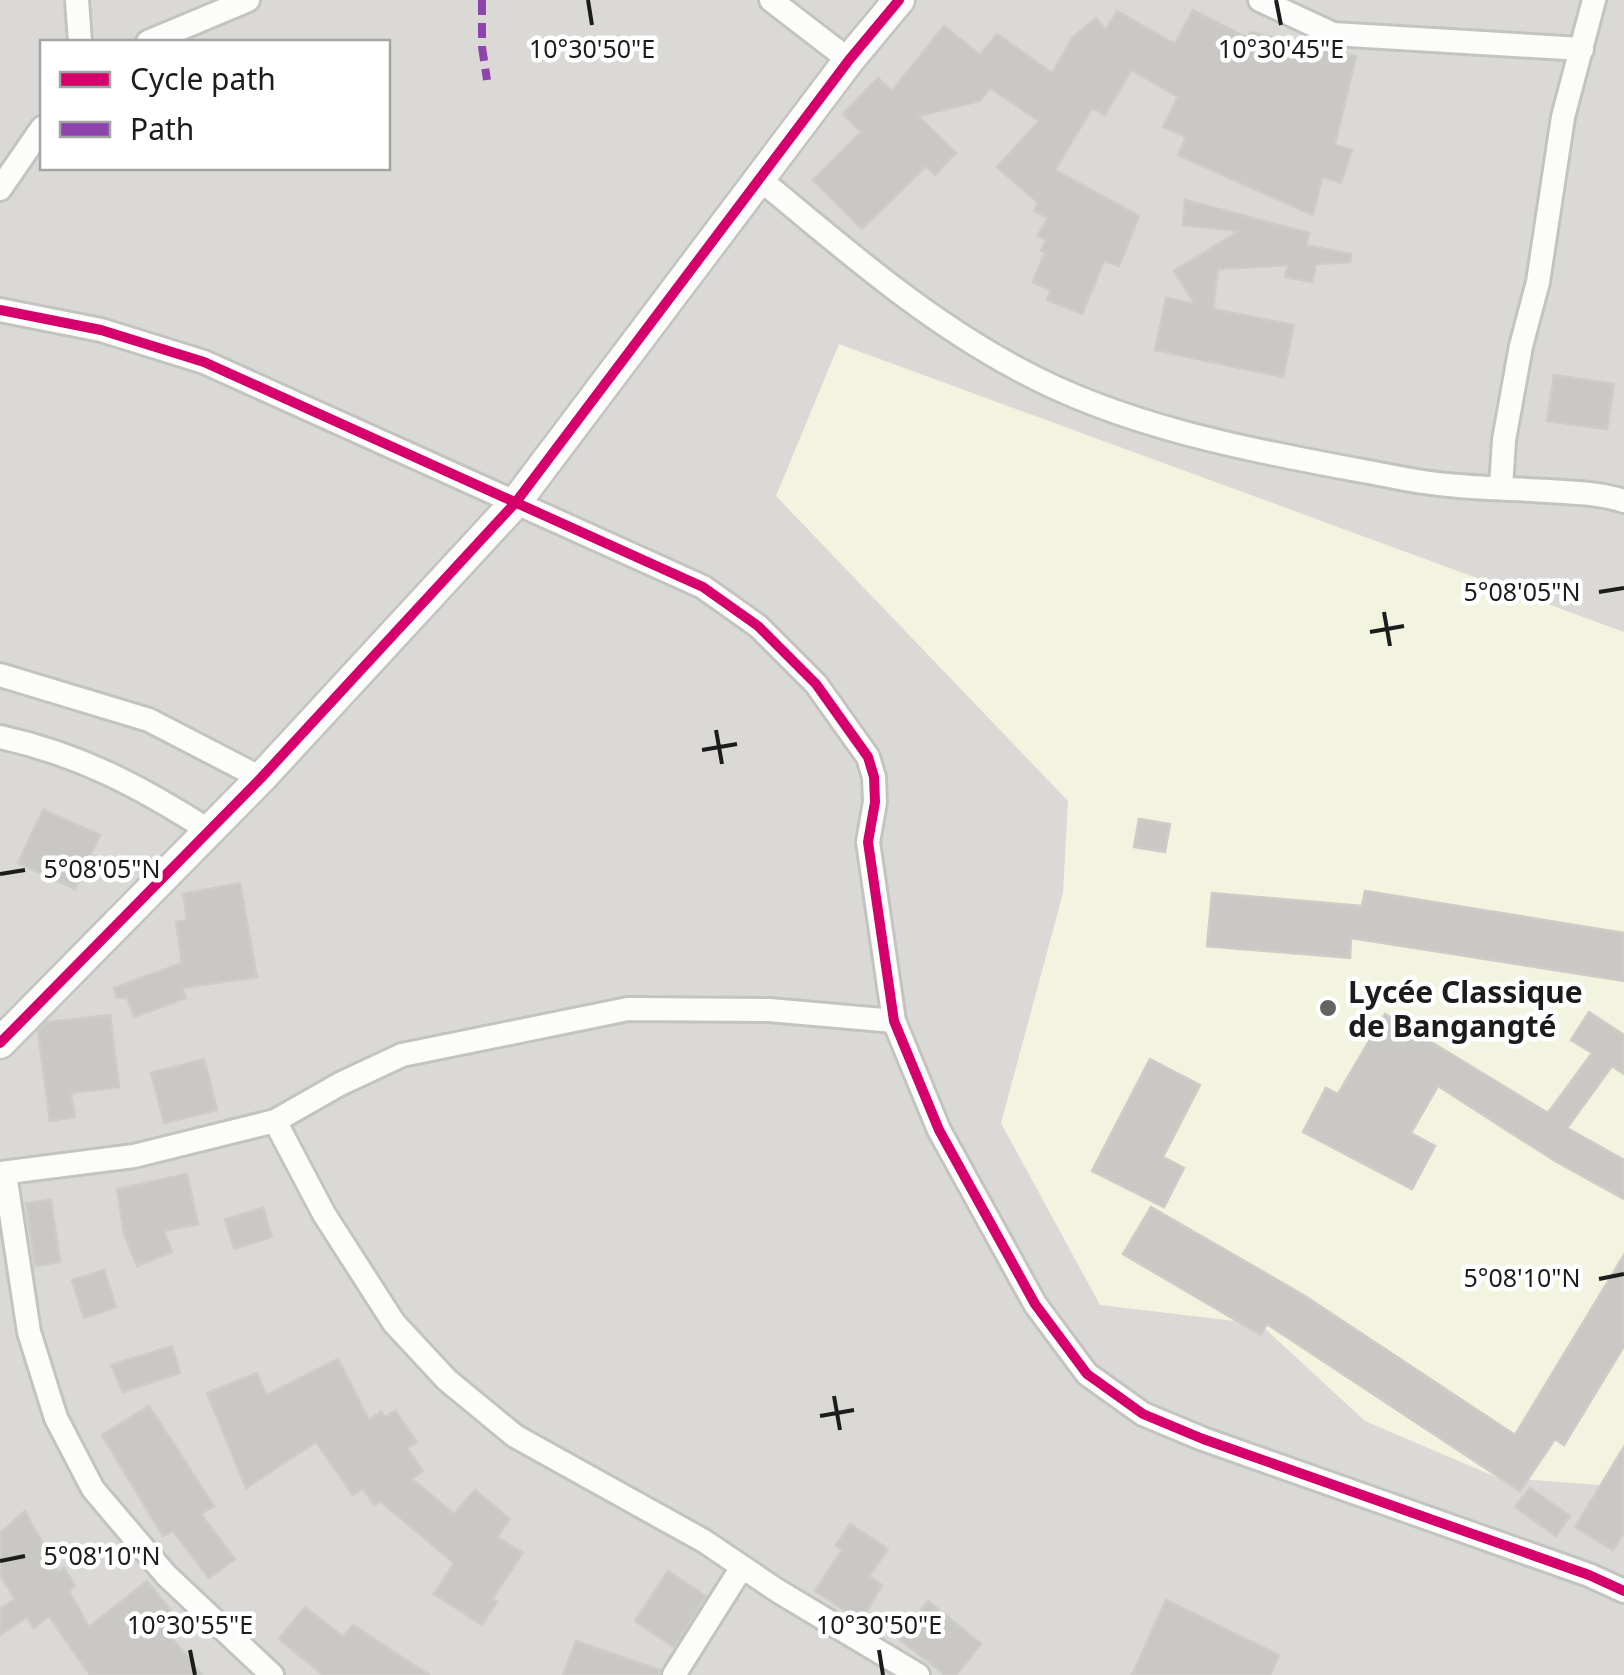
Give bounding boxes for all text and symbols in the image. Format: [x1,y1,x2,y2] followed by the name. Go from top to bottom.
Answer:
[529,31,655,65] text: 10°30'50"E
[1218,31,1344,65] text: 10°30'45"E
[40,40,390,170] legend
[130,58,276,99] text: Cycle path
[130,108,194,149] text: Path
[1463,574,1581,608] text: 5°08'05"N
[43,851,161,885] text: 5°08'05"N
[1348,971,1583,1046] place label: Lycée Classique de Bangangté
[1317,997,1339,1019] marker: Lycée Classique de Bangangté
[1463,1260,1581,1294] text: 5°08'10"N
[43,1538,161,1572] text: 5°08'10"N
[127,1607,253,1641] text: 10°30'55"E
[816,1607,942,1641] text: 10°30'50"E

